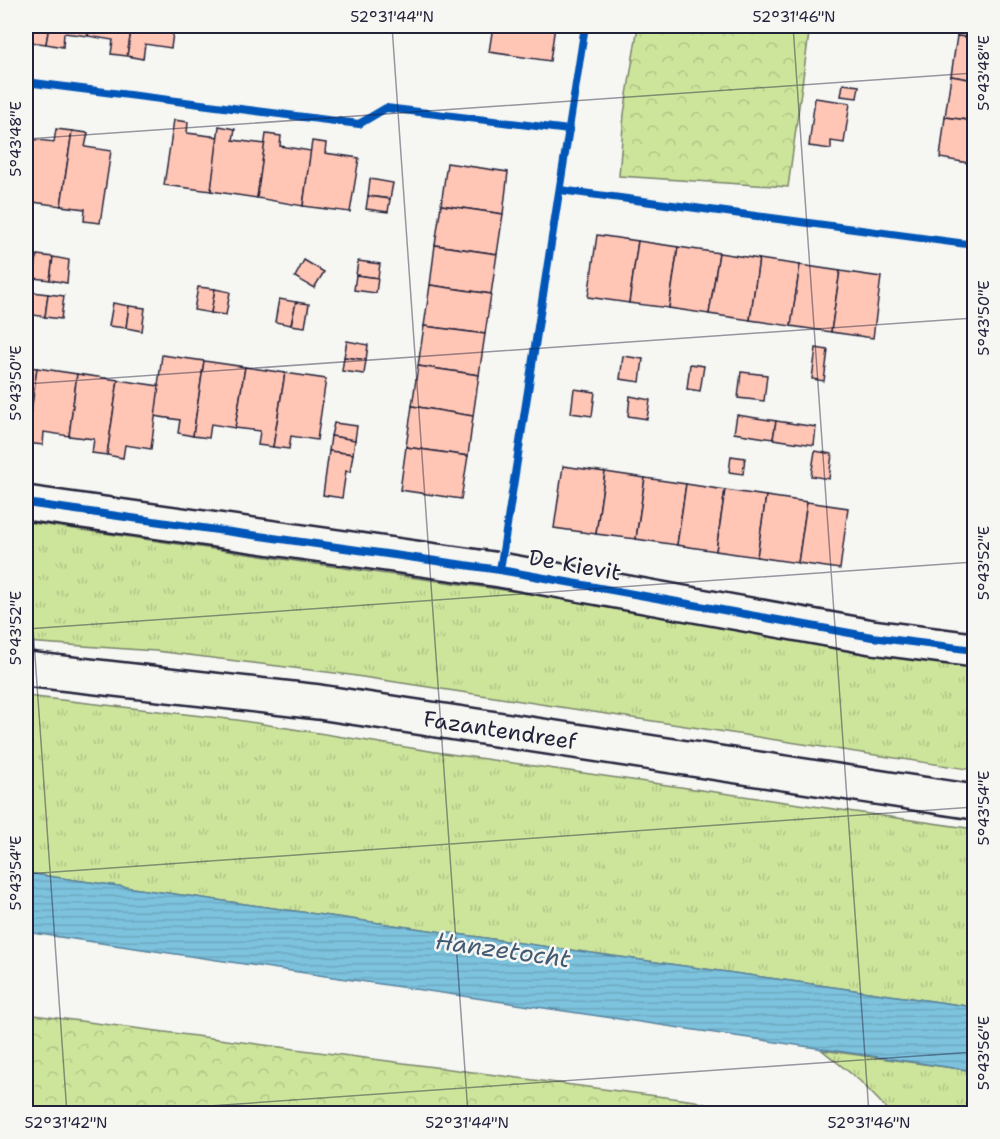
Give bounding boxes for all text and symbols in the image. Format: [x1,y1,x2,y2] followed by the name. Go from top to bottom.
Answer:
[350,7,434,27] text: 52°31'44"N
[752,7,836,27] text: 52°31'46"N
[974,35,994,111] text: 5°43'48"E
[6,101,26,177] text: 5°43'48"E
[974,280,994,356] text: 5°43'50"E
[6,345,26,421] text: 5°43'50"E
[974,526,994,600] text: 5°43'52"E
[526,543,624,587] street label: De Kievit
[6,591,26,665] text: 5°43'52"E
[421,704,580,756] street label: Fazantendreef
[974,771,994,845] text: 5°43'54"E
[6,836,26,910] text: 5°43'54"E
[433,925,573,975] water label: Hanzetocht
[974,1016,994,1090] text: 5°43'56"E
[24,1113,108,1133] text: 52°31'42"N
[425,1113,509,1133] text: 52°31'44"N
[827,1113,911,1133] text: 52°31'46"N

